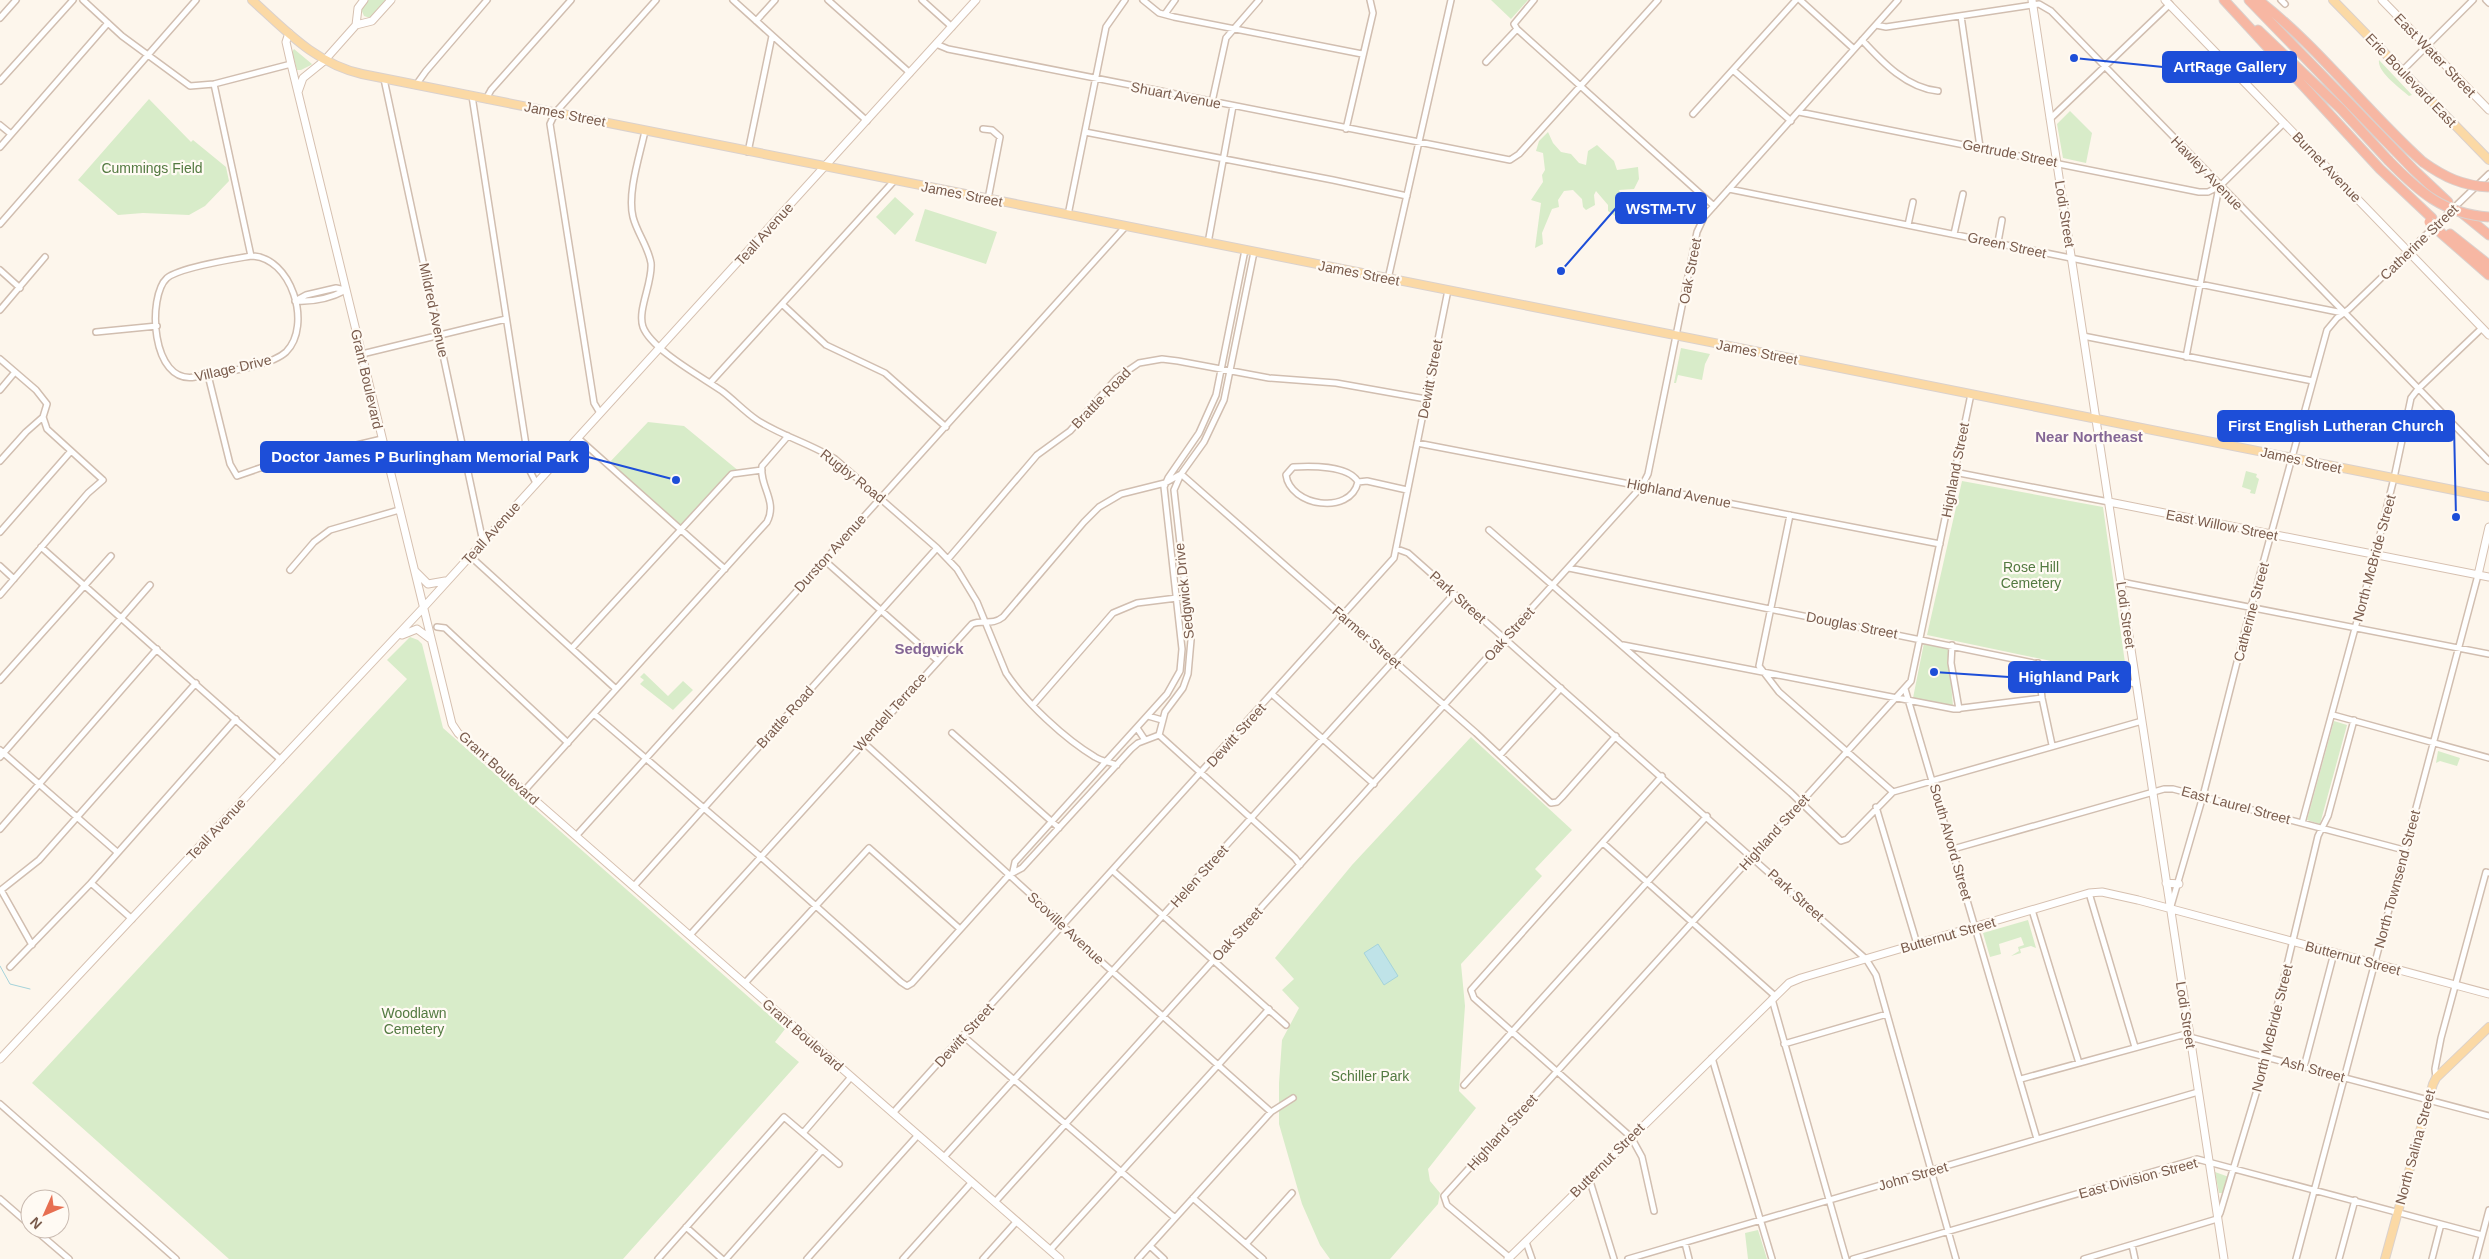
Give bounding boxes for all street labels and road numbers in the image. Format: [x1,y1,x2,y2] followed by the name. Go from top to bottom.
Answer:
[2391,10,2479,100] street label: East Water Street
[2362,30,2460,130] street label: Erie Boulevard East
[1130,78,1223,112] street label: Shuart Avenue
[523,98,607,130] street label: James Street
[2289,128,2365,206] street label: Burnet Avenue
[2168,133,2246,213] street label: Hawley Avenue
[1961,136,2059,170] street label: Gertrude Street
[920,178,1004,210] street label: James Street
[2052,179,2078,249] street label: Lodi Street
[732,199,797,269] street label: Teall Avenue
[2377,201,2461,283] street label: Catherine Street
[1966,229,2048,261] street label: Green Street
[1676,237,1704,305] street label: Oak Street
[1317,257,1401,289] street label: James Street
[416,261,452,359] street label: Mildred Avenue
[348,328,386,430] street label: Grant Boulevard
[1715,336,1799,368] street label: James Street
[1415,338,1446,420] street label: Dewitt Street
[193,351,273,385] street label: Village Drive
[1068,364,1134,432] street label: Brattle Road
[1938,421,1972,519] street label: Highland Street
[2259,444,2343,476] street label: James Street
[817,446,889,506] street label: Rugby Road
[1626,475,1733,511] street label: Highland Avenue
[2349,493,2399,623] street label: North McBride Street
[459,498,524,568] street label: Teall Avenue
[2165,506,2279,544] street label: East Willow Street
[791,511,869,595] street label: Durston Avenue
[1171,542,1197,640] street label: Sedgwick Drive
[2230,561,2272,663] street label: Catherine Street
[1427,568,1489,626] street label: Park Street
[2113,580,2139,650] street label: Lodi Street
[1329,603,1405,671] street label: Farmer Street
[1481,604,1537,664] street label: Oak Street
[1805,608,1899,642] street label: Douglas Street
[850,669,930,755] street label: Wendell Terrace
[753,683,817,751] street label: Brattle Road
[1203,700,1269,770] street label: Dewitt Street
[456,728,542,808] street label: Grant Boulevard
[1927,782,1975,902] street label: South Alvord Street
[2180,783,2292,827] street label: East Laurel Street
[1736,791,1812,873] street label: Highland Street
[183,794,249,863] street label: Teall Avenue
[2371,808,2423,950] street label: North Townsend Street
[1167,842,1231,910] street label: Helen Street
[1765,866,1827,924] street label: Park Street
[1024,889,1108,968] street label: Scoville Avenue
[1209,904,1265,964] street label: Oak Street
[1899,914,1997,956] street label: Butternut Street
[2304,938,2403,978] street label: Butternut Street
[2248,963,2296,1093] street label: North McBride Street
[2173,980,2199,1050] street label: Lodi Street
[759,996,847,1074] street label: Grant Boulevard
[931,1000,997,1070] street label: Dewitt Street
[2279,1053,2347,1085] street label: Ash Street
[2392,1088,2438,1206] street label: North Salina Street
[1464,1091,1540,1173] street label: Highland Street
[1567,1120,1647,1200] street label: Butternut Street
[2077,1154,2199,1202] street label: East Division Street
[1876,1158,1950,1194] street label: John Street

